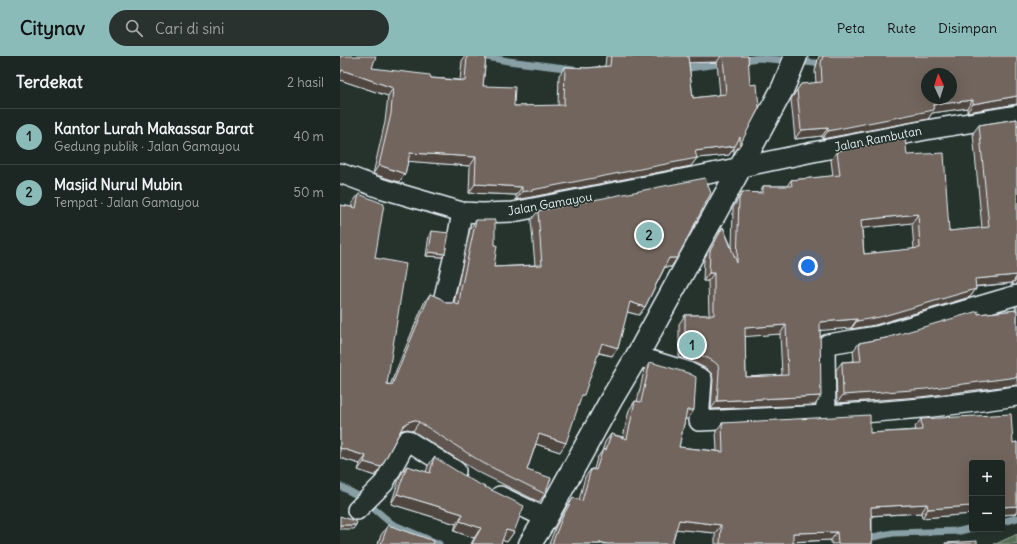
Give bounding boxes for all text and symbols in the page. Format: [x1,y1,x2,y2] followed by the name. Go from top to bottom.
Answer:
[109,10,389,46] search box
[20,16,85,40] text: Citynav
[123,17,145,39] icon: search
[155,19,224,38] text: Cari di sini
[837,19,865,37] text: Peta
[887,19,916,37] text: Rute
[938,19,997,37] text: Disimpan
[921,68,957,104] north arrow
[16,71,83,93] text: Terdekat
[287,74,324,91] text: 2 hasil
[54,119,254,138] text: Kantor Lurah Makassar Barat
[833,123,923,154] street label: Jalan Rambutan
[26,128,32,145] text: 1
[293,128,324,145] text: 40 m
[54,138,240,155] text: Gedung publik · Jalan Gamayou
[54,175,183,194] text: Masjid Nurul Mubin
[25,184,33,201] text: 2
[293,184,324,201] text: 50 m
[506,189,593,218] street label: Jalan Gamayou
[54,194,199,211] text: Tempat · Jalan Gamayou
[636,220,662,250] pin: 2
[798,256,818,276] your location
[679,330,705,360] pin: 1
[969,460,1005,532] map controls
[969,460,1005,496] button: +
[969,496,1005,532] button: −

